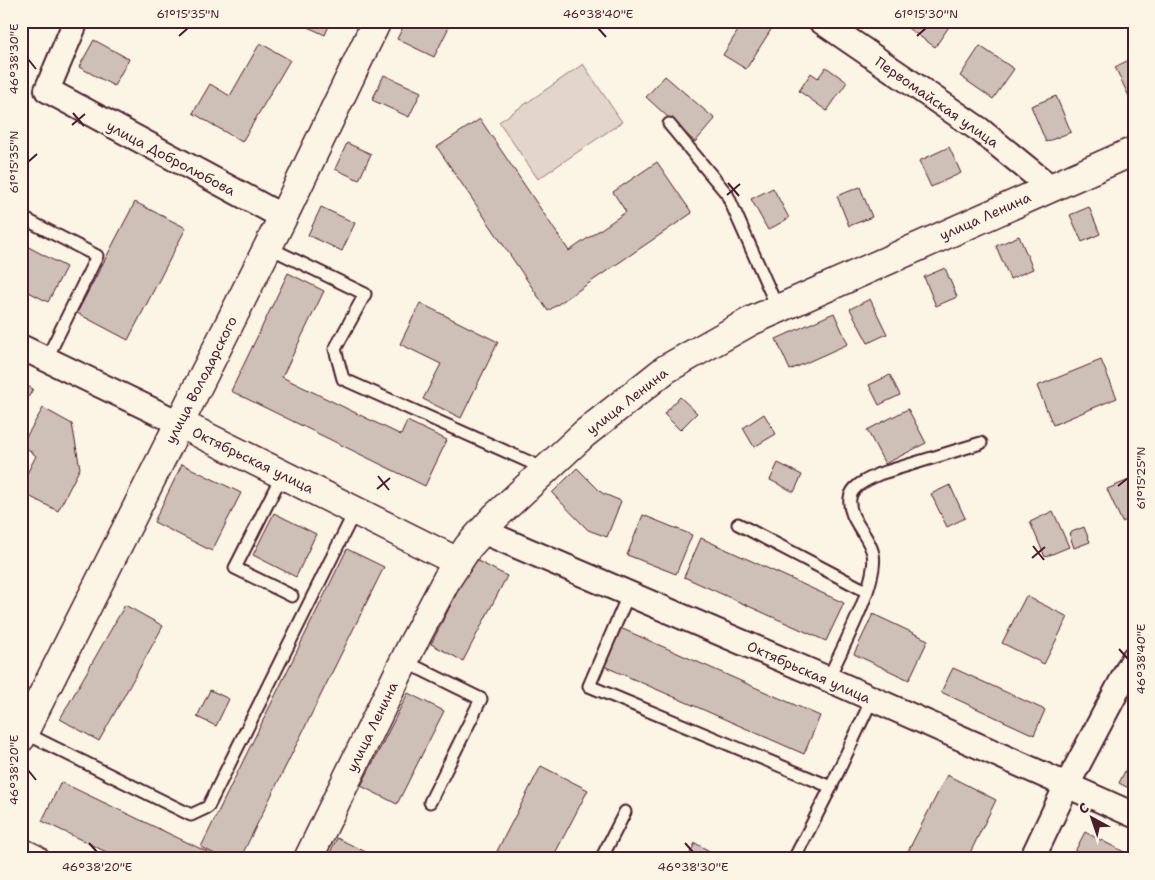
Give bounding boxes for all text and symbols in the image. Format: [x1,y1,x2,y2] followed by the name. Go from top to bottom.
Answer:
[157,6,219,22] text: 61°15'35"N
[563,6,633,22] text: 46°38'40"E
[894,6,958,22] text: 61°15'30"N
[6,24,22,94] text: 46°38'30"E
[872,52,1003,152] street label: Первомайская улица
[104,116,239,200] street label: улица Добролюбова
[6,131,22,193] text: 61°15'35"N
[936,188,1034,244] street label: улица Ленина
[161,313,241,447] street label: улица Володарского
[583,363,671,438] street label: улица Ленина
[189,423,317,497] street label: Октябрьская улица
[1133,447,1149,509] text: 61°15'25"N
[1133,624,1149,694] text: 46°38'40"E
[744,637,874,707] street label: Октябрьская улица
[342,679,402,775] street label: улица Ленина
[6,735,22,805] text: 46°38'20"E
[1068,792,1118,842] north arrow
[1075,798,1093,818] text: С
[62,859,132,875] text: 46°38'20"E
[658,859,728,875] text: 46°38'30"E

